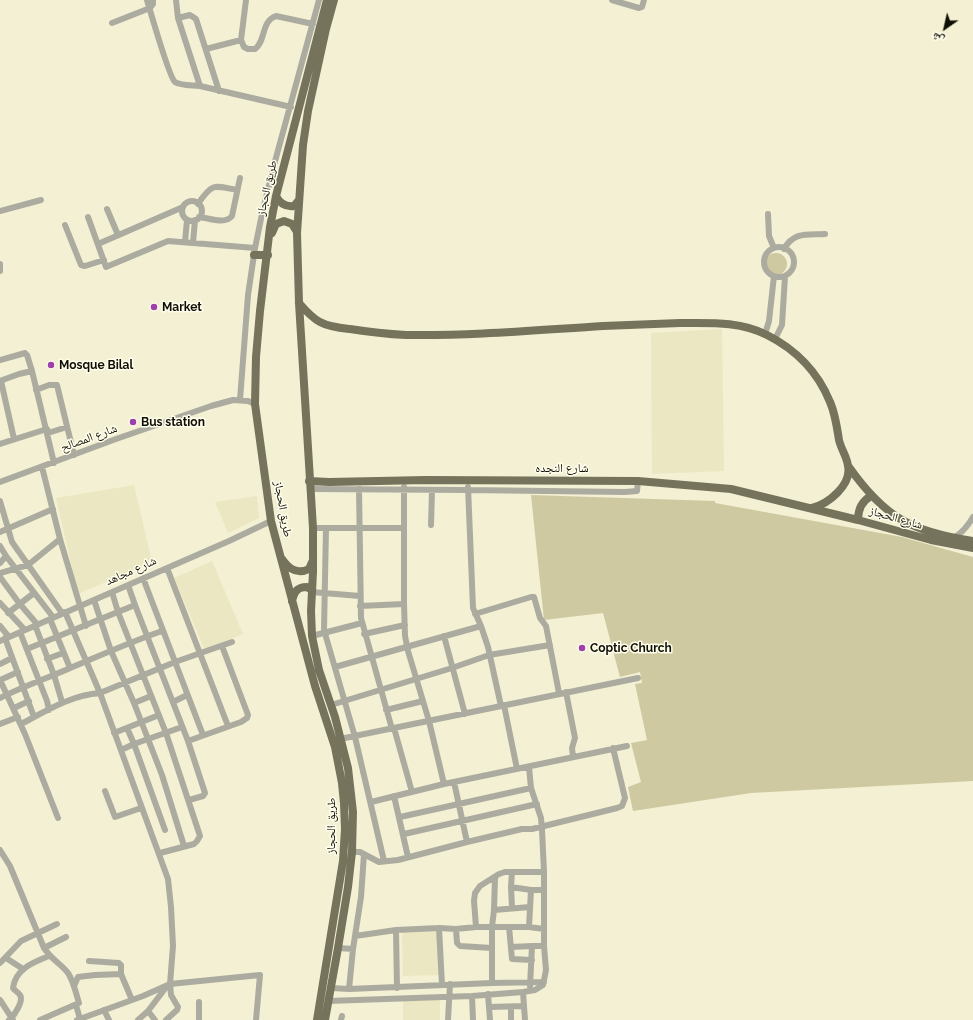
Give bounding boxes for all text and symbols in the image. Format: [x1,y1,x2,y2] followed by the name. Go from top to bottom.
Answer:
[925,8,965,48] north arrow
[930,30,946,47] text: ش
[254,159,280,217] street label: طريق الحجاز
[162,300,202,314] place label: Market
[149,302,159,312] marker: Market
[59,358,133,372] place label: Mosque Bilal
[46,360,56,370] marker: Mosque Bilal
[141,415,205,429] place label: Bus station
[128,417,138,427] marker: Bus station
[59,421,119,455] street label: شارع المصالح
[535,461,589,475] street label: شارع النجده
[271,480,295,538] street label: طريق الحجاز
[868,504,924,532] street label: شارع الحجاز
[103,553,159,589] street label: شارع مجاهد
[590,641,672,655] place label: Coptic Church
[577,643,587,653] marker: Coptic Church
[324,798,338,854] street label: طريق الحجاز

